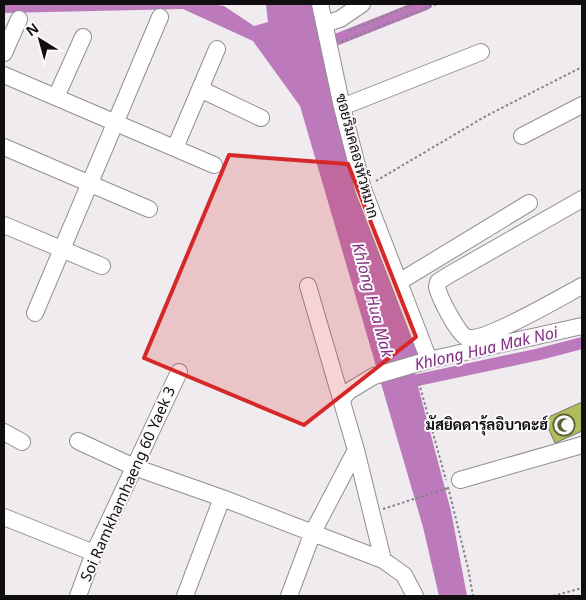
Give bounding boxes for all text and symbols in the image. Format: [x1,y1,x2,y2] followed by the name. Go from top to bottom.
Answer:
[15,15,65,65] north arrow
[22,18,42,40] text: N
[332,91,384,220] street label: ซอยริมคลองหัวหมาก
[347,240,399,361] water label: Khlong Hua Mak
[412,321,561,375] water label: Khlong Hua Mak Noi
[75,383,179,584] street label: Soi Ramkhamhaeng 60 Yaek 3
[552,413,576,437] mosque icon: มัสยิดดารุ้ลอิบาดะฮ์
[426,414,549,436] place label: มัสยิดดารุ้ลอิบาดะฮ์

